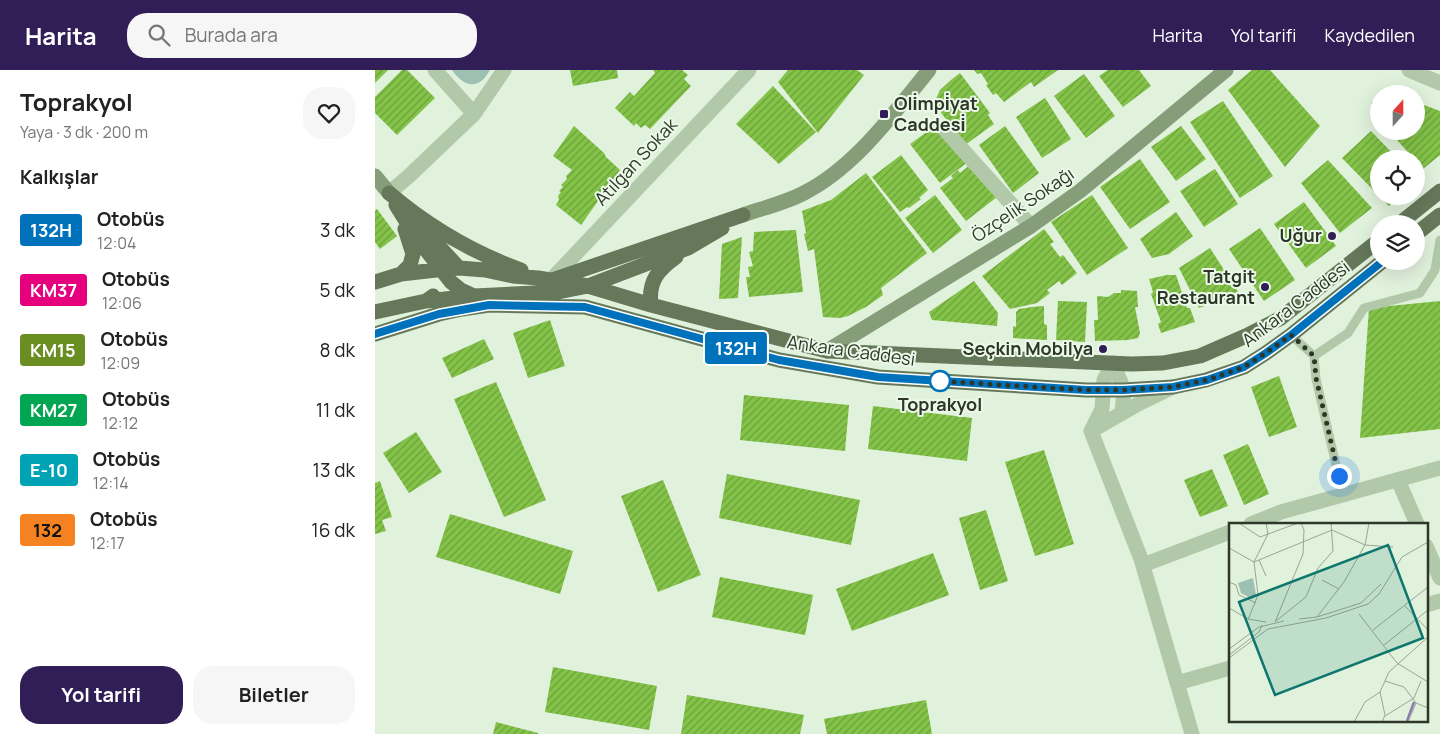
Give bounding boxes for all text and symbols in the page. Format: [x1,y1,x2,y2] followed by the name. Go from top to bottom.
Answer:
[127,13,477,58] search box
[25,19,97,52] text: Harita
[145,21,173,49] icon: search
[185,22,278,48] text: Burada ara
[1153,23,1203,47] text: Harita
[1231,23,1297,47] text: Yol tarifi
[1325,23,1415,47] text: Kaydedilen
[20,85,133,118] text: Toprakyol
[1370,85,1425,140] north arrow
[1370,85,1425,270] map controls
[303,87,355,139] button: heart
[894,91,978,136] place label: Oli̇mpi̇yat Caddesi̇
[878,108,890,120] marker: Oli̇mpi̇yat Caddesi̇
[589,112,683,210] street label: Atılgan Sokak
[20,121,148,143] text: Yaya · 3 dk · 200 m
[1370,150,1425,205] button: locate
[967,161,1078,247] street label: Özçelik Sokağı
[20,164,98,190] text: Kalkışlar
[97,206,165,232] text: Otobüs
[1370,215,1425,270] button: layers
[320,217,355,243] text: 3 dk
[30,218,72,242] text: 132H
[1280,223,1322,247] place label: Uğur
[1326,230,1338,242] marker: Uğur
[97,232,136,254] text: 12:04
[1237,255,1354,352] street label: Ankara Caddesi
[1157,264,1255,309] place label: Tatgit Restaurant
[102,266,170,292] text: Otobüs
[320,277,355,303] text: 5 dk
[30,278,77,302] text: KM37
[1259,281,1271,293] marker: Tatgit Restaurant
[102,292,142,314] text: 12:06
[100,326,168,352] text: Otobüs
[786,329,917,371] street label: Ankara Caddesi
[701,332,771,364] line badge: 132H
[715,336,757,360] text: 132H
[963,336,1093,360] place label: Seçkin Mobilya
[319,337,355,363] text: 8 dk
[30,338,75,362] text: KM15
[1097,343,1109,355] marker: Seçkin Mobilya
[100,352,140,374] text: 12:09
[929,370,951,392] marker: Toprakyol
[102,386,170,412] text: Otobüs
[898,392,982,416] place label: Toprakyol
[316,397,355,423] text: 11 dk
[30,398,77,422] text: KM27
[102,412,138,434] text: 12:12
[93,446,160,472] text: Otobüs
[313,457,355,483] text: 13 dk
[30,458,68,482] text: E-10
[1327,464,1352,489] your location
[93,472,129,494] text: 12:14
[90,506,158,532] text: Otobüs
[311,517,355,543] text: 16 dk
[33,518,62,542] text: 132
[1229,523,1427,722] inset map
[90,532,124,554] text: 12:17
[20,666,183,724] button: Yol tarifi
[193,666,355,724] button: Biletler

